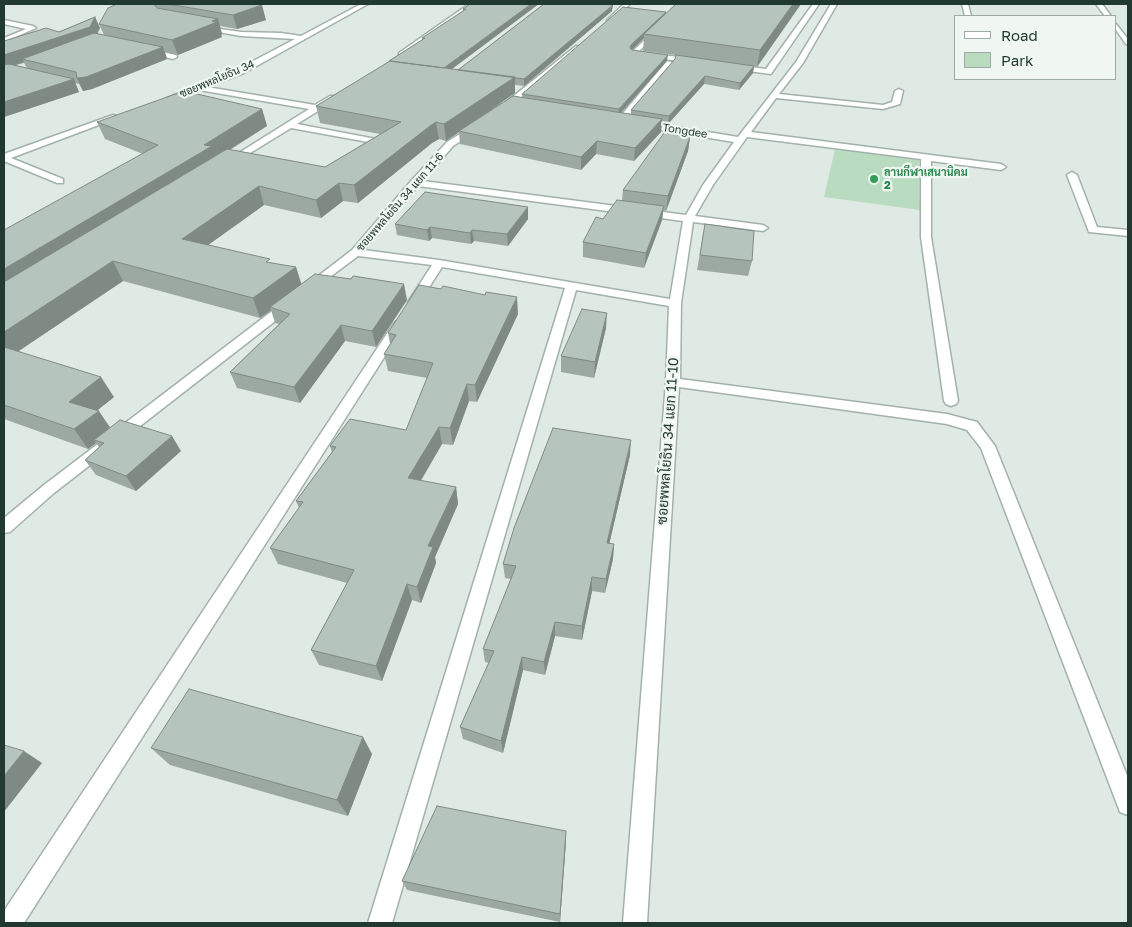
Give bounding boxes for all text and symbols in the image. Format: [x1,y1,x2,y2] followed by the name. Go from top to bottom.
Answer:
[954,15,1117,80] legend
[1001,26,1038,44] text: Road
[1001,51,1033,69] text: Park
[178,57,256,101] street label: ซอยพหลโยธิน 34
[662,121,708,141] street label: Tongdee
[354,150,446,254] street label: ซอยพหลโยธิน 34 แยก 11-6
[884,166,968,192] place label: ลานกีฬาเสนานิคม 2
[868,173,880,185] marker: ลานกีฬาเสนานิคม 2
[654,357,682,525] street label: ซอยพหลโยธิน 34 แยก 11-10

